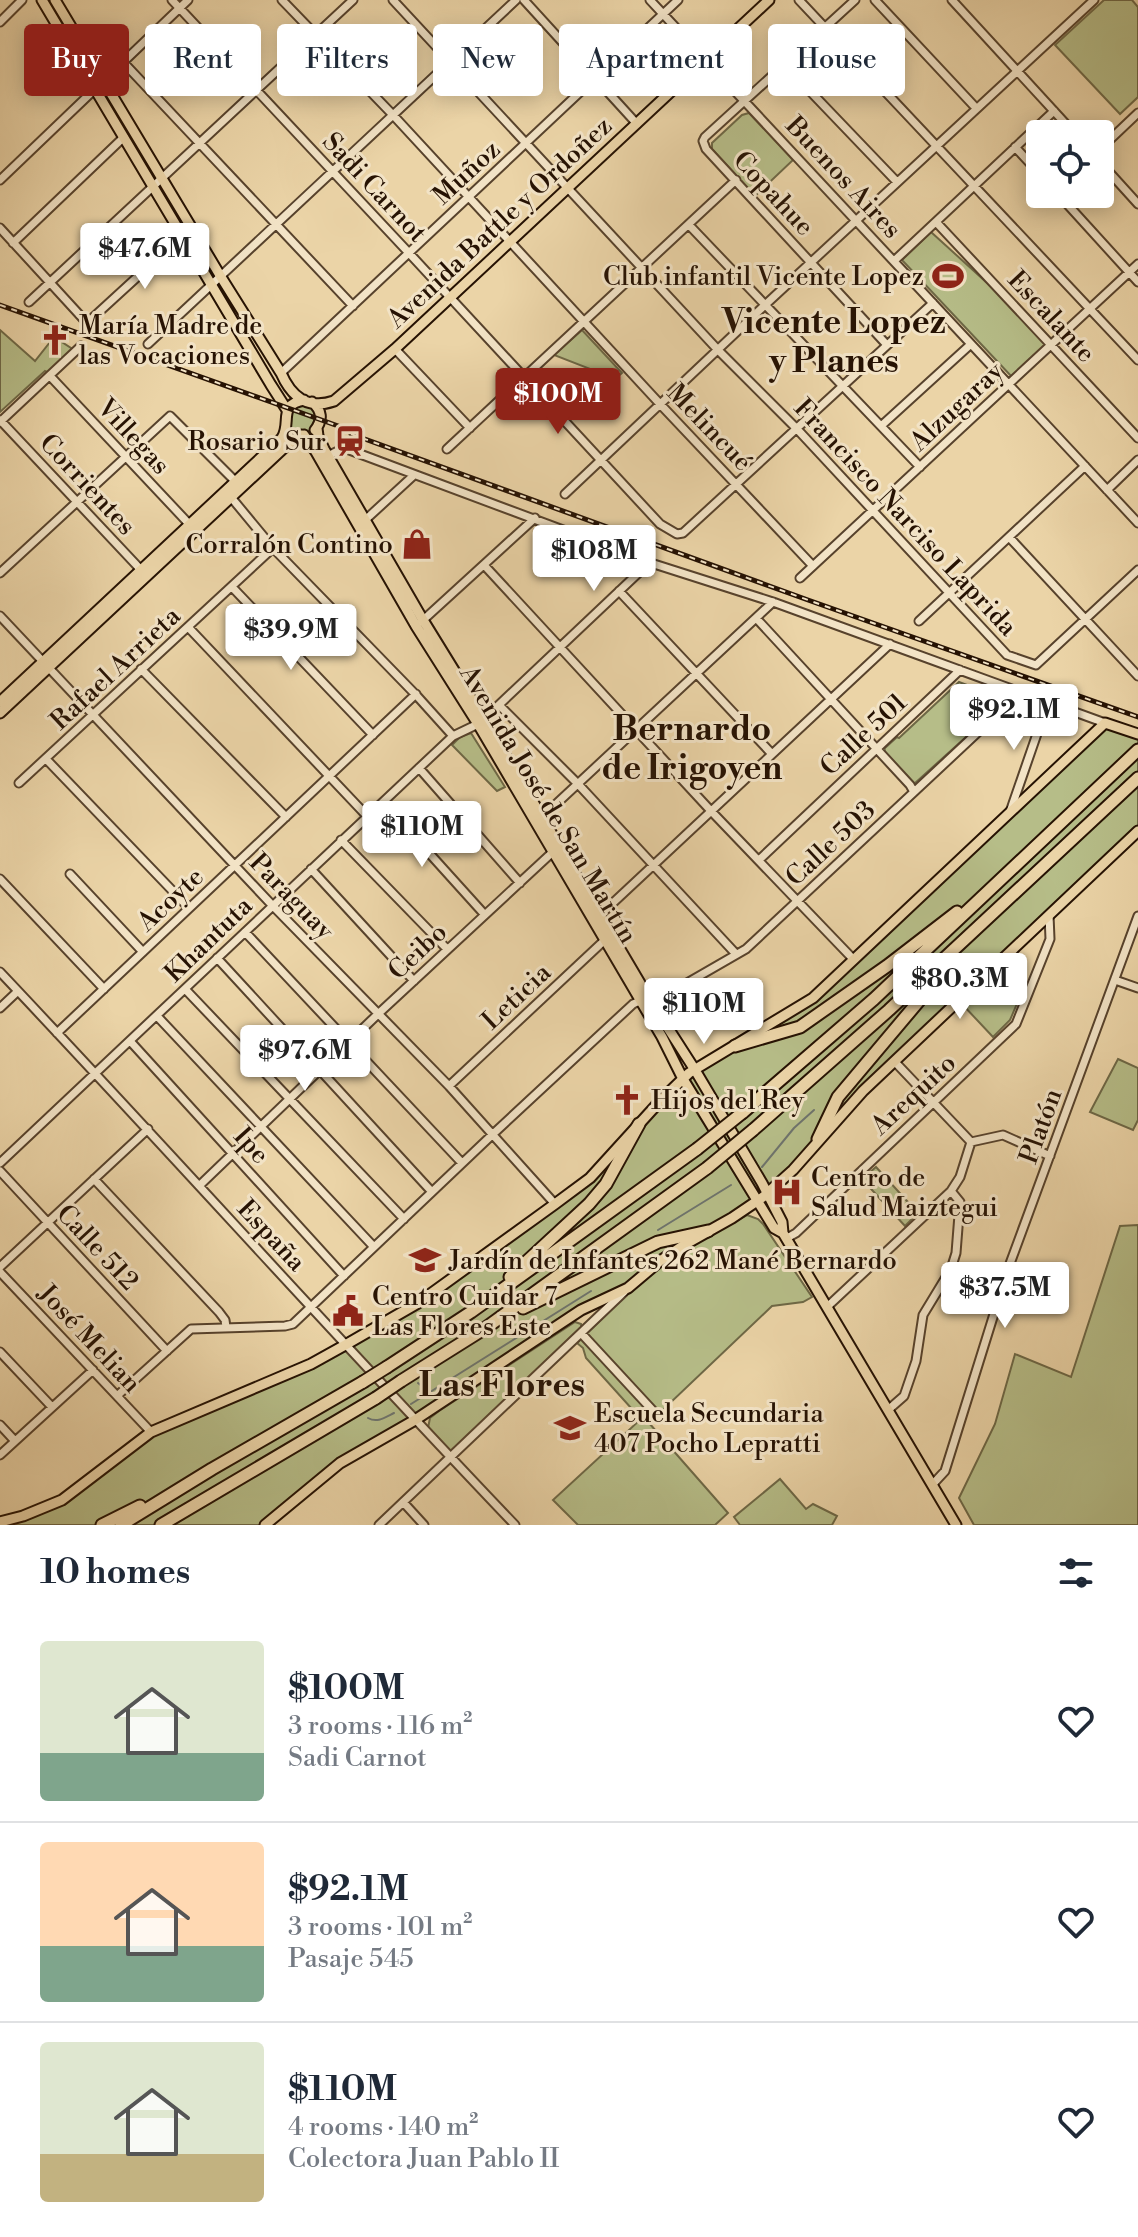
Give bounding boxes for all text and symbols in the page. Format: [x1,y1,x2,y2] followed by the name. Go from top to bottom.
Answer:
[24,24,129,96] chip: Buy
[145,24,261,96] chip: Rent
[277,24,417,96] chip: Filters
[433,24,543,96] chip: New
[559,24,752,96] chip: Apartment
[768,24,905,96] chip: House
[778,109,908,245] street label: Buenos Aires
[380,110,619,336] street label: Avenida Battle y Ordoñez
[1026,120,1114,208] map controls
[1026,120,1114,208] button: locate
[315,126,433,249] street label: Sadi Carnot
[426,134,507,212] street label: Muñoz
[726,145,820,243] street label: Copahue
[80,223,210,291] pin: $47.6M
[98,233,192,265] text: $47.6M
[931,259,965,293] sports icon: Club infantil Vicente Lopez
[603,261,924,293] place label: Club infantil Vicente Lopez
[1001,264,1102,369] street label: Escalante
[721,302,946,383] district label: Vicente Lopez y Planes
[79,310,262,372] place label: María Madre de las Vocaciones
[38,323,72,357] church icon: María Madre de las Vocaciones
[903,355,1010,459] street label: Alzugaray
[502,368,614,436] pin: $100M
[660,377,759,478] street label: Melincué
[514,378,603,410] text: $100M
[89,391,176,481] street label: Villegas
[787,392,1024,643] street label: Francisco Narciso Laprida
[333,424,367,458] station icon: Rosario Sur
[188,426,326,458] place label: Rosario Sur
[32,427,142,542] street label: Corrientes
[538,525,650,593] pin: $108M
[400,527,434,561] shop icon: Corralón Contino
[185,529,393,561] place label: Corralón Contino
[551,535,637,567] text: $108M
[44,600,188,737] street label: Rafael Arrieta
[226,604,356,672] pin: $39.9M
[243,614,339,646] text: $39.9M
[452,659,644,949] street label: Avenida José de San Martín
[949,684,1079,752] pin: $92.1M
[814,687,914,783] street label: Calle 501
[968,694,1060,726] text: $92.1M
[602,709,783,790] district label: Bernardo de Irigoyen
[779,794,882,893] street label: Calle 503
[366,801,478,869] pin: $110M
[380,811,464,843] text: $110M
[242,847,340,947] street label: Paraguay
[130,861,211,939] street label: Acoyte
[158,889,260,989] street label: Khantuta
[382,916,454,987] street label: Ceibo
[895,953,1025,1021] pin: $80.3M
[475,956,559,1037] street label: Leticia
[911,963,1009,995] text: $80.3M
[648,978,760,1046] pin: $110M
[662,988,746,1020] text: $110M
[240,1025,370,1093] pin: $97.6M
[258,1035,352,1067] text: $97.6M
[864,1047,963,1143] street label: Arequito
[610,1083,644,1117] church icon: Hijos del Rey
[1013,1084,1069,1168] street label: Platón
[651,1085,805,1117] place label: Hijos del Rey
[227,1121,276,1171] street label: Ipe
[811,1162,998,1224] place label: Centro de Salud Maiztegui
[770,1175,804,1209] hospital icon: Centro de Salud Maiztegui
[230,1193,313,1279] street label: España
[49,1198,145,1297] street label: Calle 512
[408,1243,442,1277] school or university icon: Jardín de Infantes 262 Mané Bernardo
[448,1245,897,1277] place label: Jardín de Infantes 262 Mané Bernardo
[940,1262,1070,1330] pin: $37.5M
[959,1272,1051,1304] text: $37.5M
[30,1277,148,1400] street label: José Melian
[372,1281,557,1343] place label: Centro Cuidar 7 Las Flores Este
[331,1294,365,1328] public building icon: Centro Cuidar 7 Las Flores Este
[419,1365,585,1407] district label: Las Flores
[594,1398,824,1460] place label: Escuela Secundaria 407 Pocho Lepratti
[553,1411,587,1445] school or university icon: Escuela Secundaria 407 Pocho Lepratti
[1054,1551,1098,1595] icon: filters
[40,1552,190,1594] text: 10 homes
[288,1668,404,1710] text: $100M
[104,1673,200,1769] icon: home
[1054,1699,1098,1743] icon: heart
[288,1710,472,1742] text: 3 rooms · 116 m²
[288,1742,427,1774] text: Sadi Carnot
[288,1869,408,1911] text: $92.1M
[104,1874,200,1970] icon: home
[1054,1900,1098,1944] icon: heart
[288,1911,472,1943] text: 3 rooms · 101 m²
[288,1943,414,1975] text: Pasaje 545
[288,2069,397,2111] text: $110M
[104,2074,200,2170] icon: home
[1054,2100,1098,2144] icon: heart
[288,2111,478,2143] text: 4 rooms · 140 m²
[288,2143,559,2175] text: Colectora Juan Pablo II

